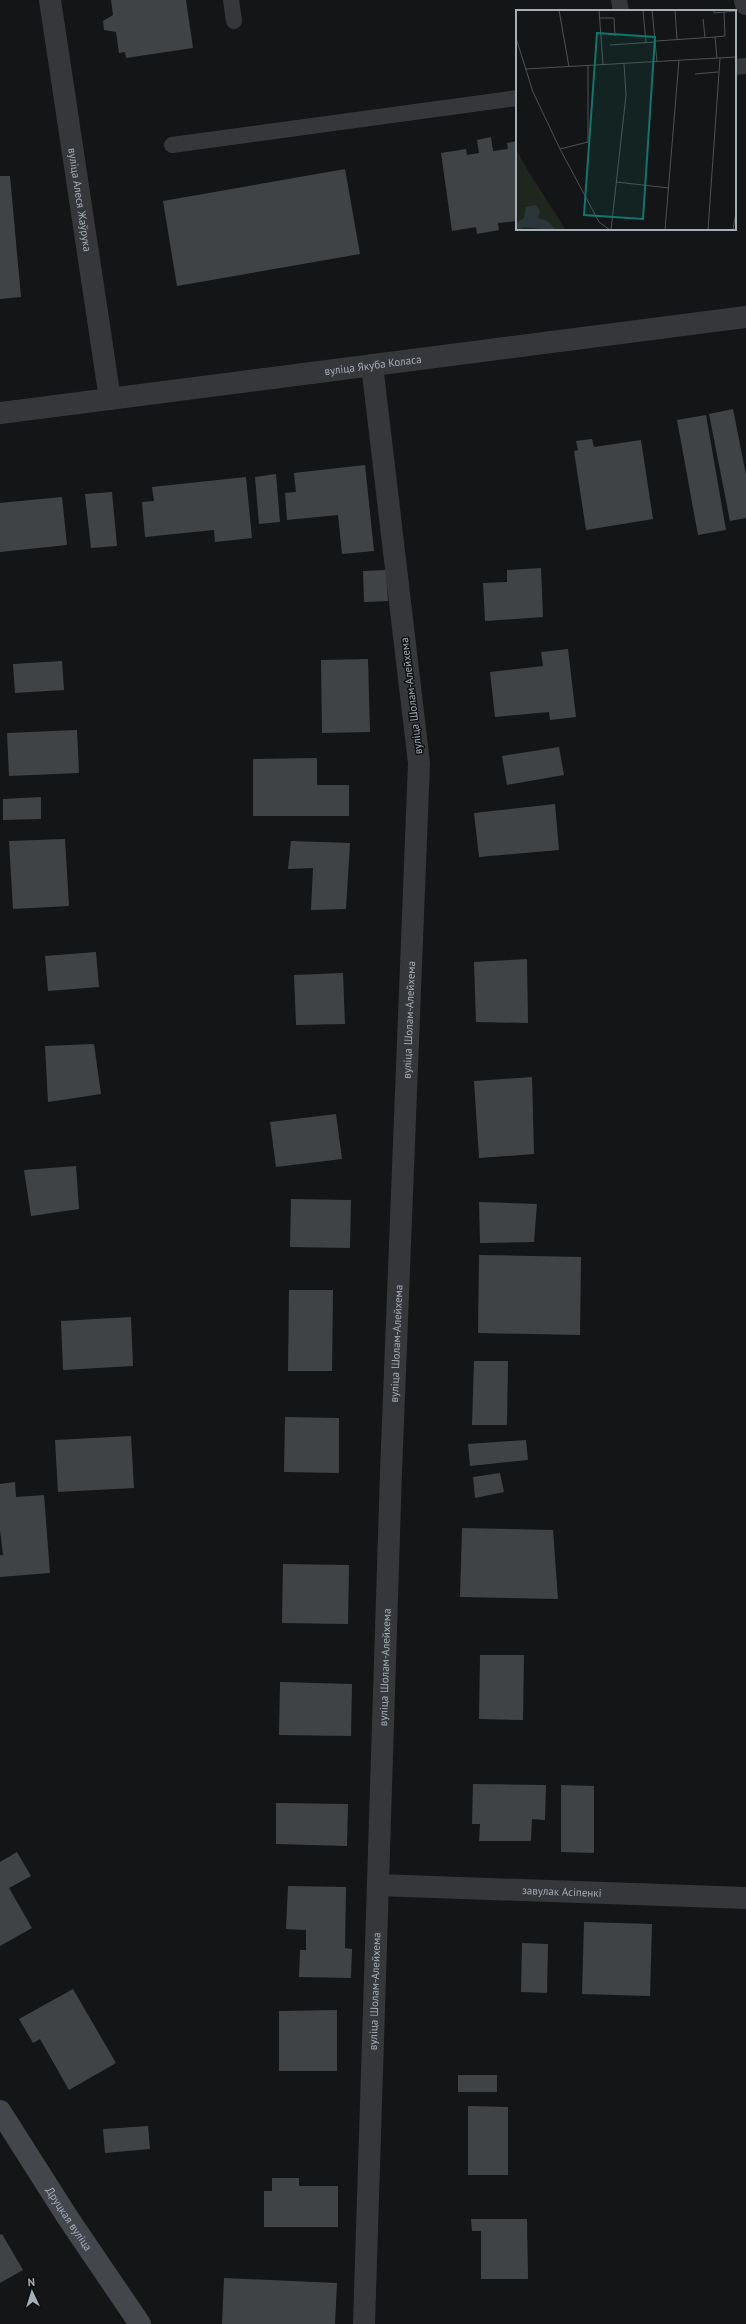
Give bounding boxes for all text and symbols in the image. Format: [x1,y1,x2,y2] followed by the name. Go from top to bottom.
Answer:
[516,10,736,230] inset map
[65,147,95,253] street label: вуліца Алеся Жаўрука
[324,352,422,378] street label: вуліца Якуба Коласа
[397,637,425,755] street label: вуліца Шолам-Алейхема
[400,961,418,1079] street label: вуліца Шолам-Алейхема
[387,1284,405,1403] street label: вуліца Шолам-Алейхема
[376,1608,394,1726] street label: вуліца Шолам-Алейхема
[522,1883,602,1900] street label: завулак Асіпенкі
[366,1932,383,2050] street label: вуліца Шолам-Алейхема
[43,2184,95,2253] street label: Друцкая вуліца
[12,2272,52,2312] north arrow
[27,2275,35,2289] text: N

